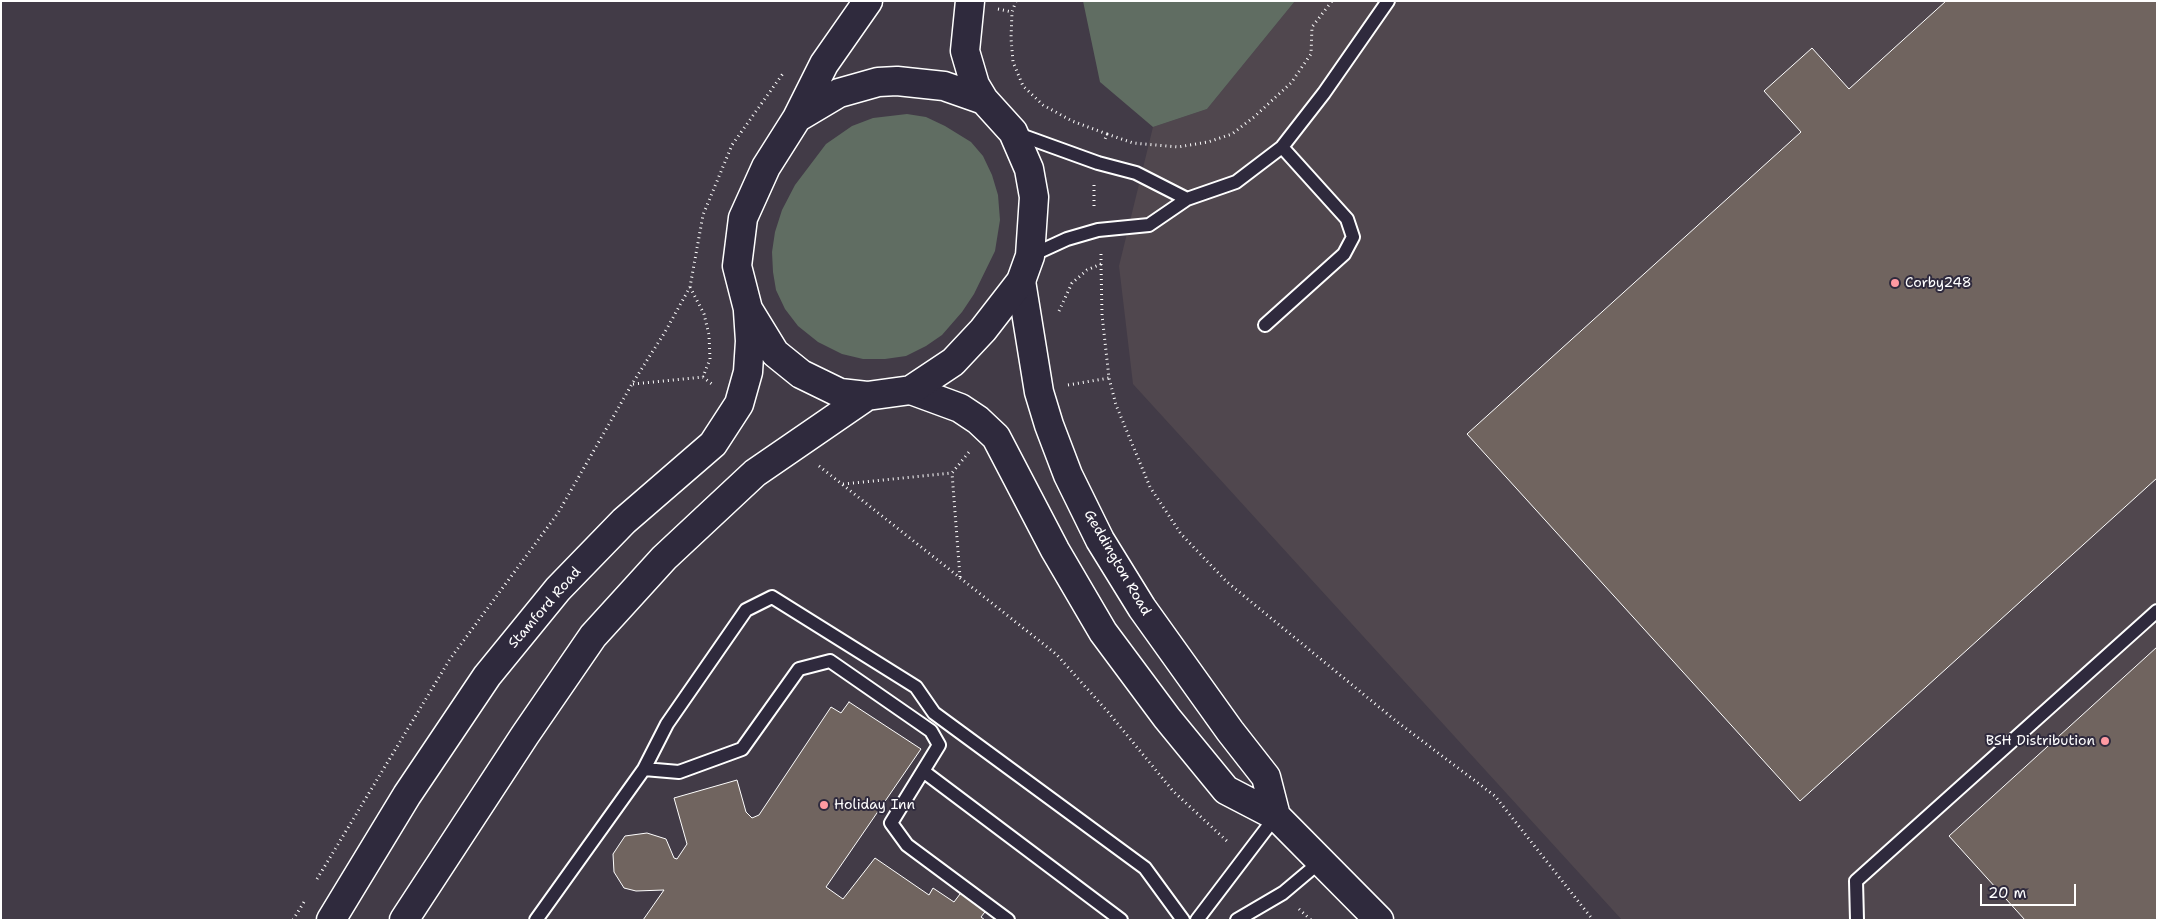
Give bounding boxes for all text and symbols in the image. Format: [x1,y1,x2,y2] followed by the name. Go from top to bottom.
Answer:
[1905,275,1972,291] place label: Corby248
[1889,277,1901,289] marker: Corby248
[1080,507,1154,619] street label: Geddington Road
[505,564,585,652] street label: Stamford Road
[1986,733,2095,749] place label: BSH Distribution
[2099,735,2111,747] marker: BSH Distribution
[834,797,915,813] place label: Holiday Inn
[818,799,830,811] marker: Holiday Inn
[1983,874,2079,906] scale bar
[1988,883,2027,903] text: 20 m

